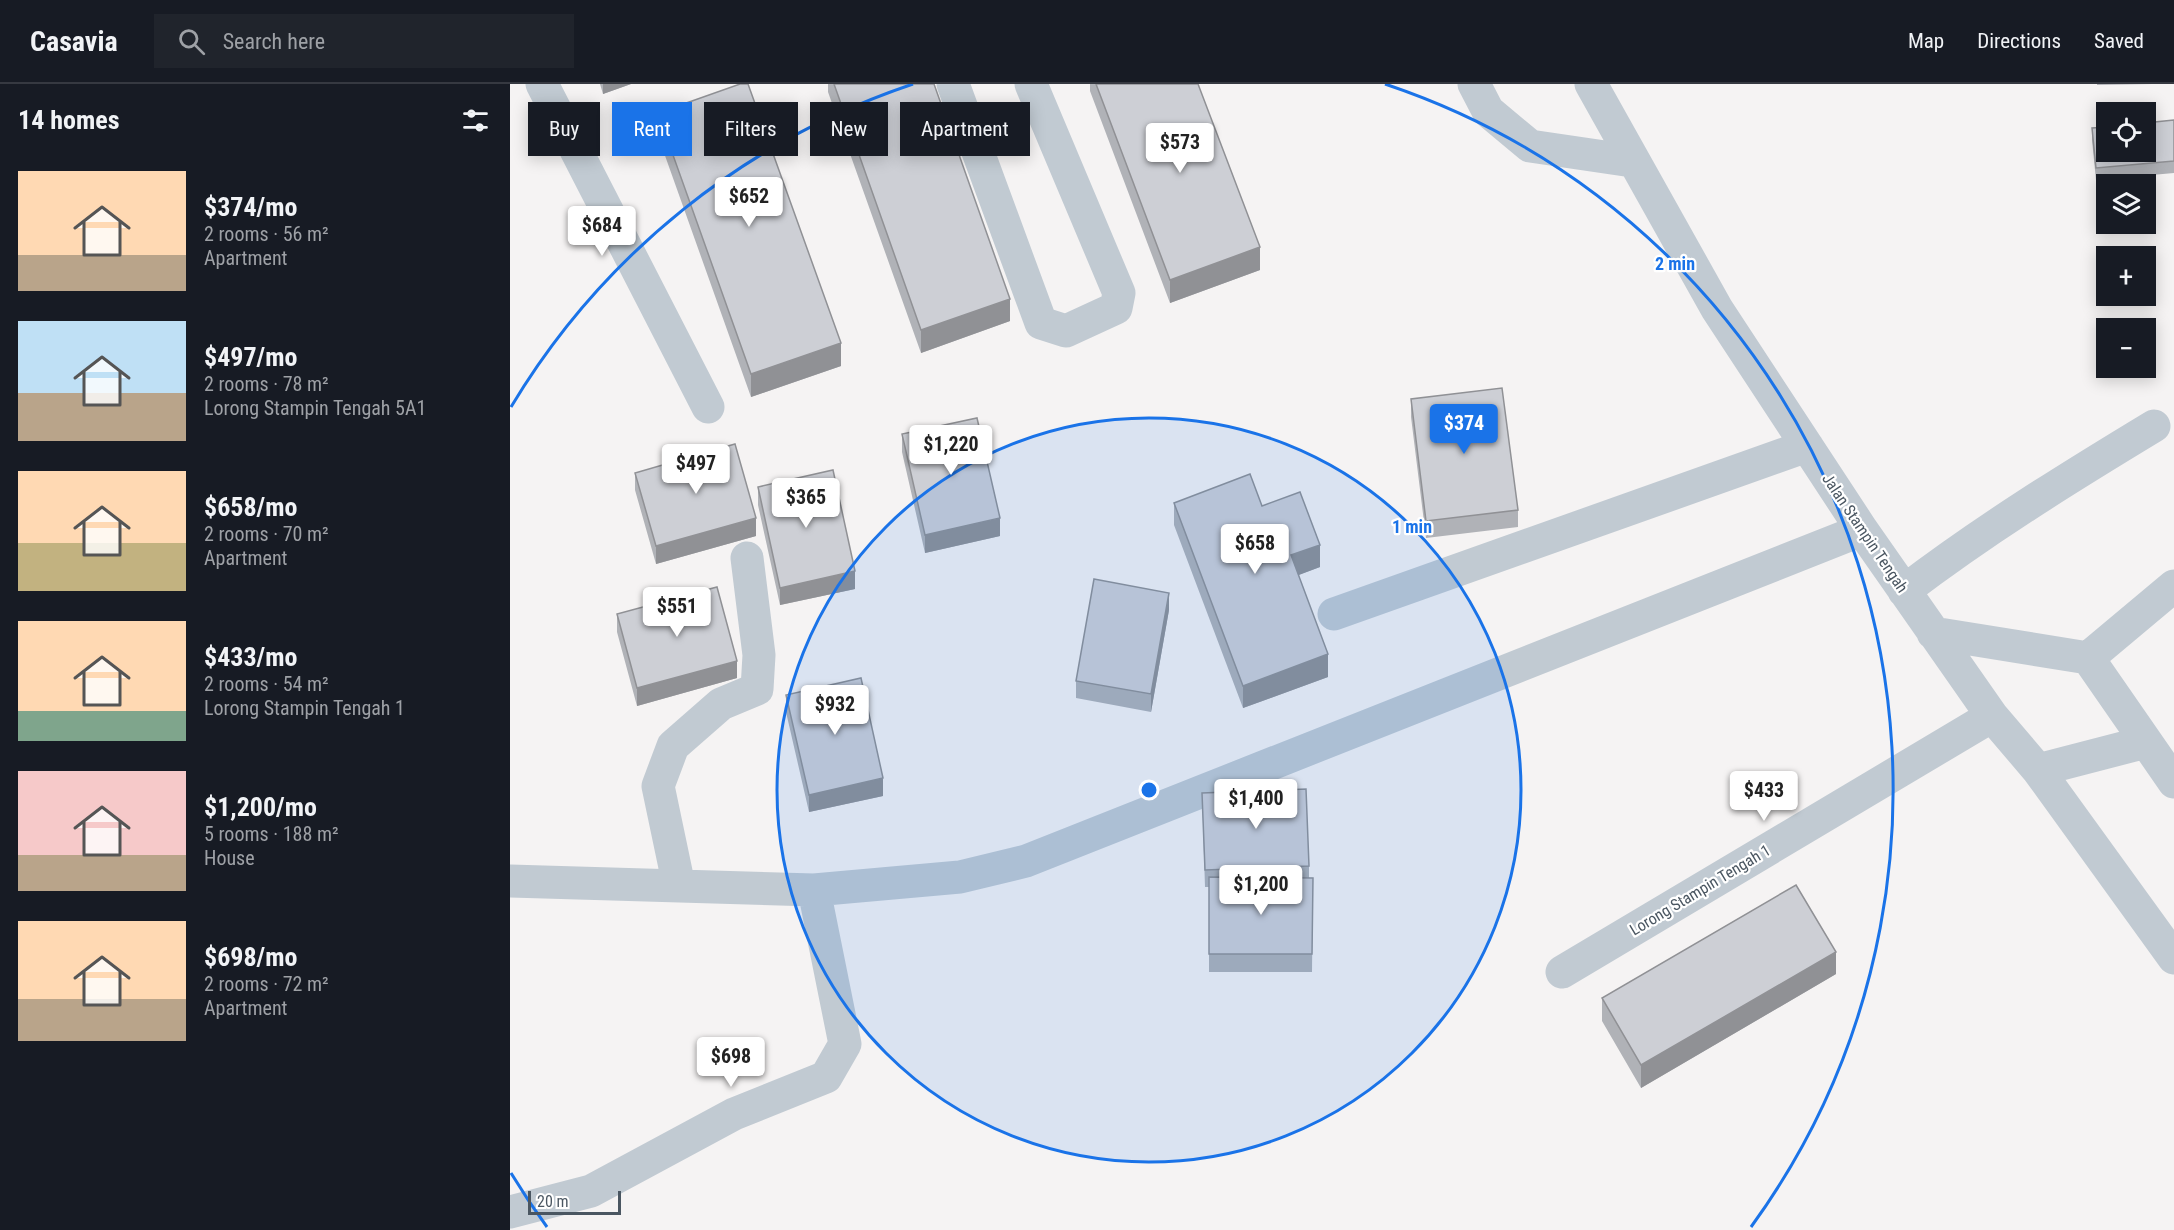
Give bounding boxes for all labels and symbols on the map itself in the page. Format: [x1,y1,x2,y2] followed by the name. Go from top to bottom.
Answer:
[1144,123,1216,174] pin: $573
[713,177,785,228] pin: $652
[566,206,638,257] pin: $684
[1655,253,1695,274] text: 2 min
[1428,404,1500,455] pin: $374
[902,425,1000,476] pin: $1,220
[660,444,732,495] pin: $497
[1818,470,1912,596] street label: Jalan Stampin Tengah
[770,478,842,529] pin: $365
[1392,516,1432,537] text: 1 min
[1219,524,1291,575] pin: $658
[641,587,713,638] pin: $551
[799,685,871,736] pin: $932
[1728,771,1800,822] pin: $433
[1207,779,1305,830] pin: $1,400
[1139,780,1159,800] centre of rings
[1626,840,1774,940] street label: Lorong Stampin Tengah 1
[1212,865,1310,916] pin: $1,200
[695,1037,767,1088] pin: $698
[528,1188,621,1216] scale bar

